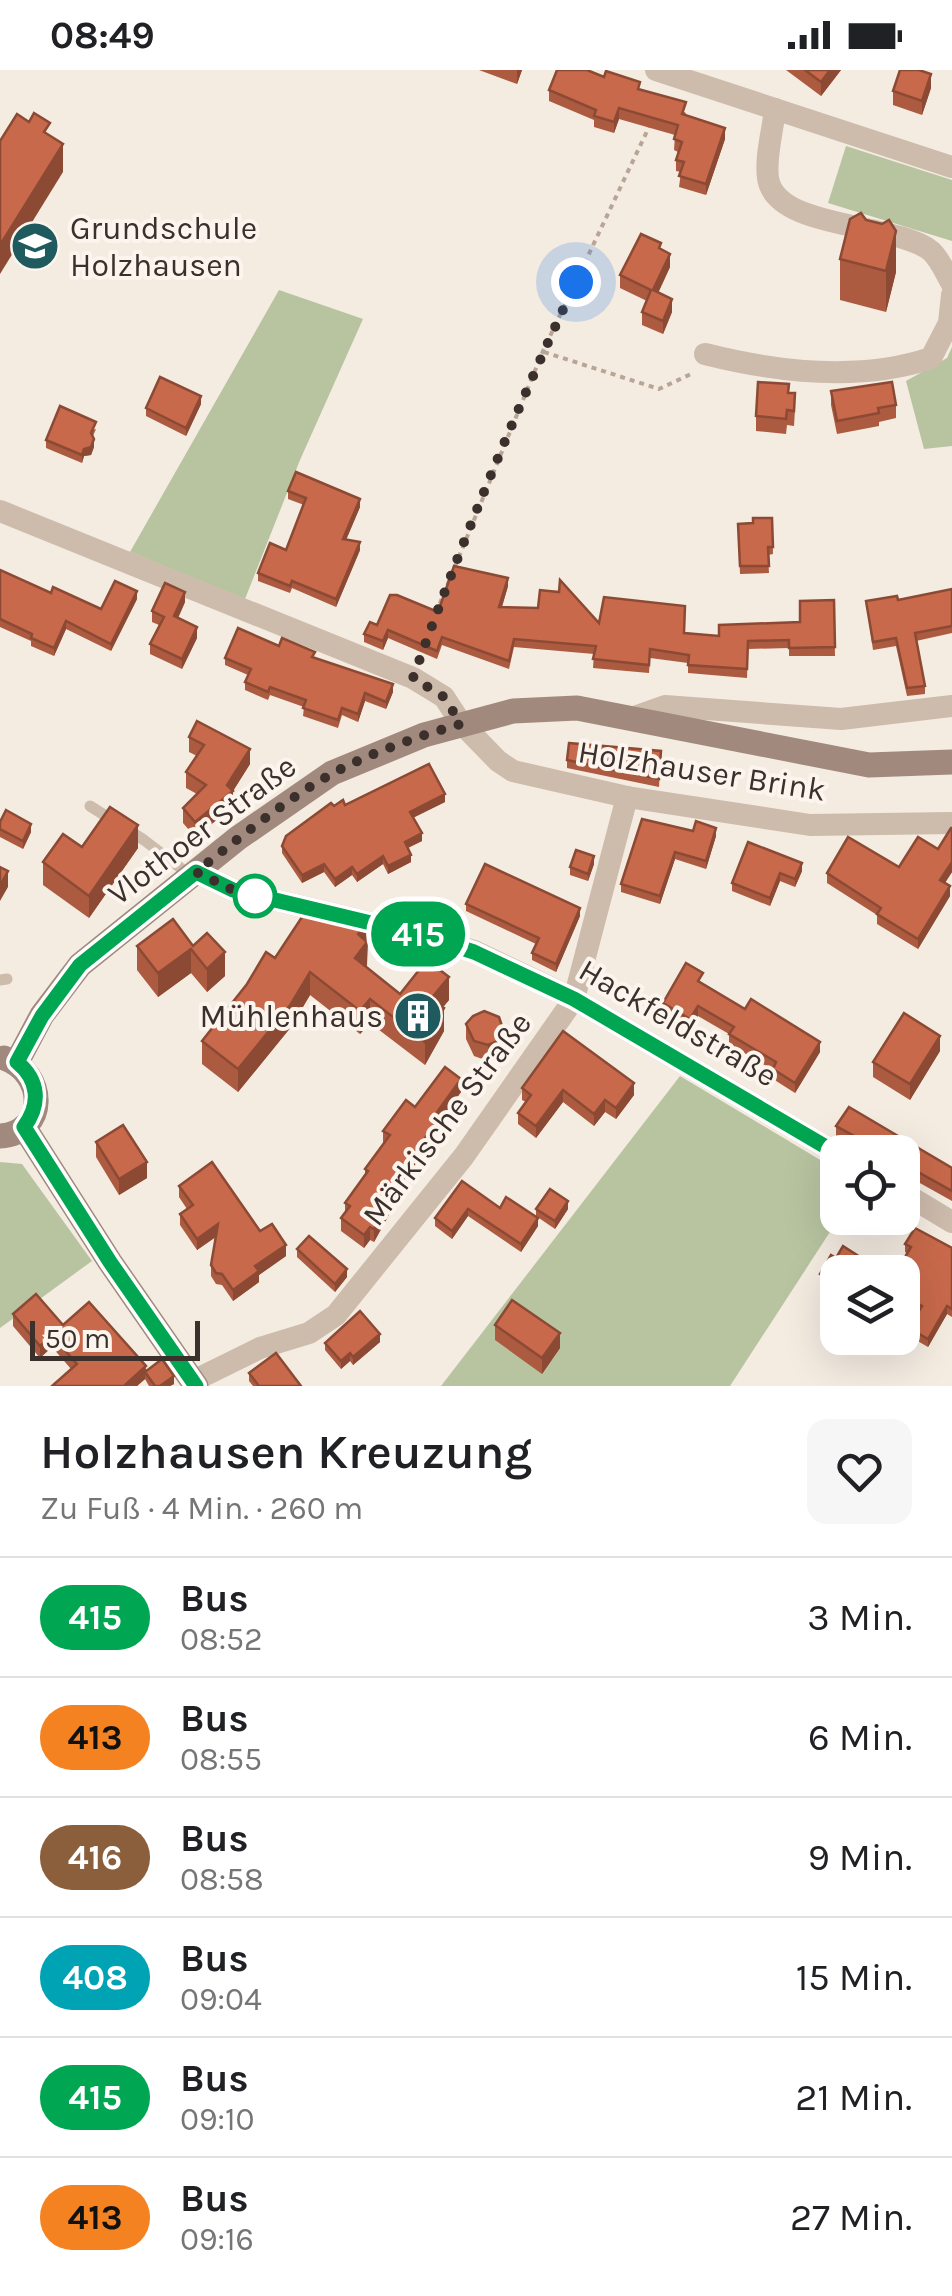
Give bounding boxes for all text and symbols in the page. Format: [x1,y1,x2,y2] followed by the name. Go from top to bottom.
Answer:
[50,13,155,58] text: 08:49
[70,210,257,284] place label: Grundschule Holzhausen
[9,220,61,272] school or university icon: Grundschule Holzhausen
[551,257,601,307] your location
[576,733,828,809] street label: Holzhauser Brink
[101,747,303,913] street label: Vlothoer Straße
[234,875,276,917] unlabelled marker
[360,902,476,966] line badge: 415
[391,914,445,955] text: 415
[572,951,784,1095] street label: Hackfeldstraße
[392,990,444,1042] building icon: Mühlenhaus
[199,998,383,1035] place label: Mühlenhaus
[355,1005,539,1233] street label: Märkische Straße
[820,1135,920,1355] map controls
[820,1135,920,1235] button: locate
[820,1255,920,1355] button: layers
[30,1316,200,1360] scale bar
[45,1322,110,1355] text: 50 m
[807,1419,912,1524] button: heart
[40,1424,532,1480] text: Holzhausen Kreuzung
[40,1490,363,1527] text: Zu Fuß · 4 Min. · 260 m
[180,1576,249,1621] text: Bus
[807,1595,912,1640] text: 3 Min.
[68,1597,122,1638] text: 415
[180,1621,263,1658] text: 08:52
[180,1696,249,1741] text: Bus
[808,1715,912,1760] text: 6 Min.
[67,1717,123,1758] text: 413
[180,1741,262,1778] text: 08:55
[180,1816,249,1861] text: Bus
[808,1835,912,1880] text: 9 Min.
[68,1837,122,1878] text: 416
[180,1861,264,1898] text: 08:58
[180,1936,249,1981] text: Bus
[796,1955,912,2000] text: 15 Min.
[62,1957,128,1998] text: 408
[180,1981,262,2018] text: 09:04
[180,2056,249,2101] text: Bus
[795,2075,912,2120] text: 21 Min.
[68,2077,122,2118] text: 415
[180,2101,255,2138] text: 09:10
[180,2176,249,2221] text: Bus
[790,2195,912,2240] text: 27 Min.
[67,2197,123,2238] text: 413
[180,2221,254,2258] text: 09:16

